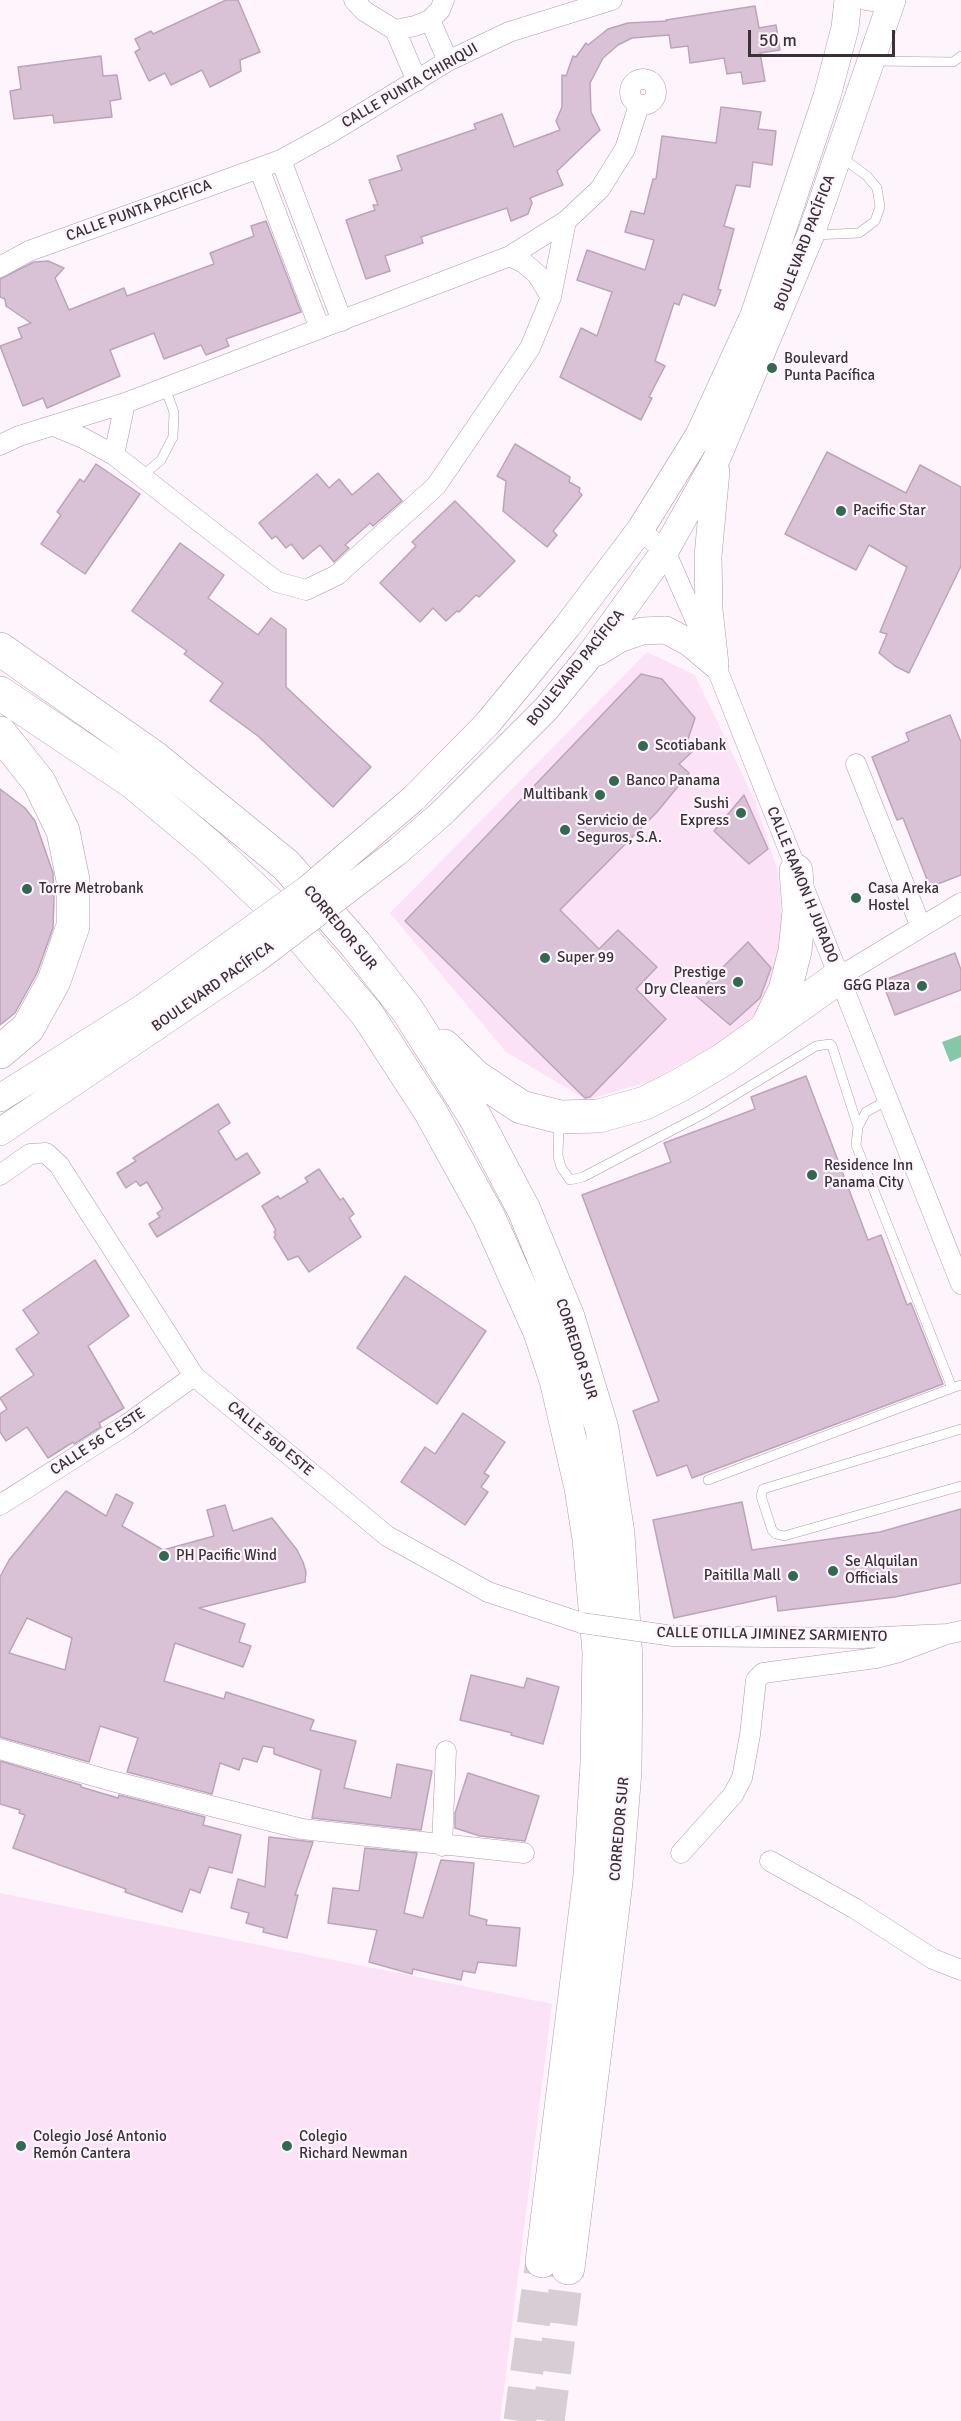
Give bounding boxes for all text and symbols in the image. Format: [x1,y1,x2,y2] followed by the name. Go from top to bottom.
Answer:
[751,18,898,56] scale bar
[759,29,797,51] text: 50 m
[339,40,481,132] street label: CALLE PUNTA CHIRIQUI
[771,172,839,314] street label: BOULEVARD PACÍFICA
[64,176,214,246] street label: CALLE PUNTA PACIFICA
[784,350,875,385] place label: Boulevard Punta Pacífica
[765,361,779,375] marker: Boulevard Punta Pacífica
[853,502,926,520] place label: Pacific Star
[834,504,848,518] marker: Pacific Star
[524,606,628,730] street label: BOULEVARD PACÍFICA
[655,737,726,755] place label: Scotiabank
[636,739,650,753] marker: Scotiabank
[626,772,720,790] place label: Banco Panama
[607,774,621,788] marker: Banco Panama
[523,786,588,804] place label: Multibank
[593,788,607,802] marker: Multibank
[680,795,729,830] place label: Sushi Express
[762,804,842,966] street label: CALLE RAMON H JURADO
[734,806,748,820] marker: Sushi Express
[577,812,662,847] place label: Servicio de Seguros, S.A.
[558,823,572,837] marker: Servicio de Seguros, S.A.
[39,880,144,898] place label: Torre Metrobank
[868,880,939,915] place label: Casa Areka Hostel
[20,882,34,896] marker: Torre Metrobank
[299,882,381,974] street label: CORREDOR SUR
[849,891,863,905] marker: Casa Areka Hostel
[149,938,277,1036] street label: BOULEVARD PACÍFICA
[557,949,614,967] place label: Super 99
[538,951,552,965] marker: Super 99
[644,964,726,999] place label: Prestige Dry Cleaners
[731,975,745,989] marker: Prestige Dry Cleaners
[843,977,910,995] place label: G&G Plaza
[915,979,929,993] marker: G&G Plaza
[824,1157,913,1192] place label: Residence Inn Panama City
[805,1168,819,1182] marker: Residence Inn Panama City
[551,1296,601,1402] street label: CORREDOR SUR
[223,1398,317,1480] street label: CALLE 56D ESTE
[47,1405,149,1479] street label: CALLE 56 C ESTE
[176,1547,277,1565] place label: PH Pacific Wind
[157,1549,171,1563] marker: PH Pacific Wind
[845,1553,918,1588] place label: Se Alquilan Officials
[826,1564,840,1578] marker: Se Alquilan Officials
[704,1567,781,1585] place label: Paitilla Mall
[786,1569,800,1583] marker: Paitilla Mall
[656,1624,888,1646] street label: CALLE OTILLA JIMINEZ SARMIENTO
[606,1776,634,1882] street label: CORREDOR SUR
[33,2128,167,2163] place label: Colegio José Antonio Remón Cantera
[299,2128,408,2163] place label: Colegio Richard Newman
[14,2139,28,2153] marker: Colegio José Antonio Remón Cantera
[280,2139,294,2153] marker: Colegio Richard Newman

